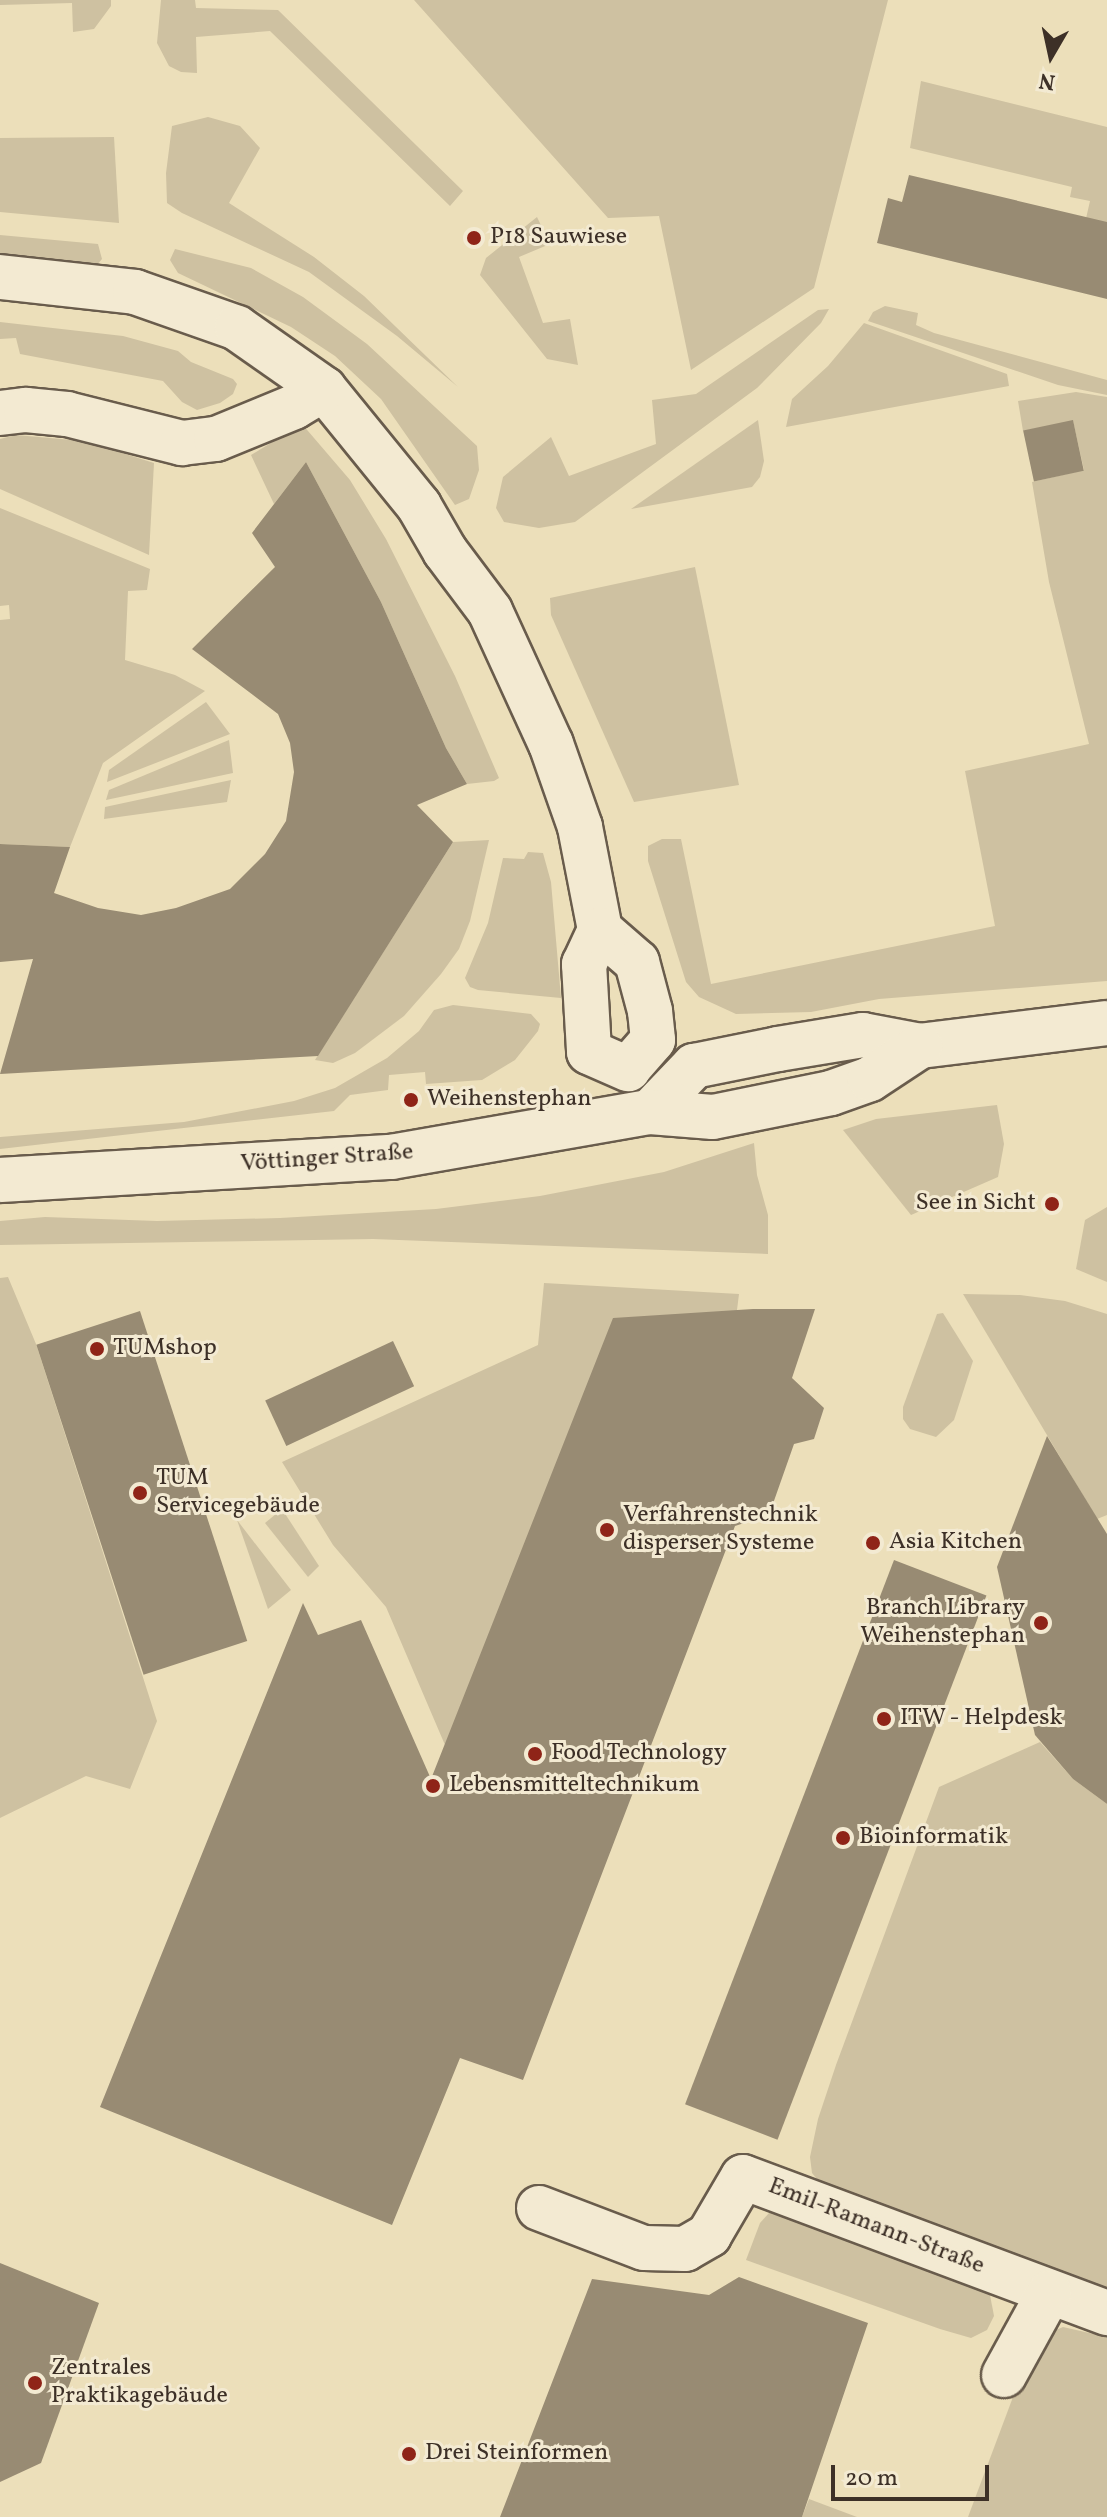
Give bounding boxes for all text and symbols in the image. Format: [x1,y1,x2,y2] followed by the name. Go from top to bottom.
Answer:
[1011,16,1091,96] north arrow
[1037,64,1057,97] text: N
[490,224,627,252] place label: P18 Sauwiese
[465,229,483,247] marker: P18 Sauwiese
[427,1086,592,1114] place label: Weihenstephan
[402,1091,420,1109] marker: Weihenstephan
[240,1139,414,1179] street label: Vöttinger Straße
[916,1190,1036,1218] place label: See in Sicht
[1043,1195,1061,1213] marker: See in Sicht
[113,1335,217,1363] place label: TUMshop
[88,1340,106,1358] marker: TUMshop
[156,1465,320,1521] place label: TUM Servicegebäude
[131,1484,149,1502] marker: TUM Servicegebäude
[623,1502,818,1558] place label: Verfahrenstechnik disperser Systeme
[598,1521,616,1539] marker: Verfahrenstechnik disperser Systeme
[889,1529,1022,1557] place label: Asia Kitchen
[864,1534,882,1552] marker: Asia Kitchen
[860,1595,1025,1651] place label: Branch Library Weihenstephan
[1032,1614,1050,1632] marker: Branch Library Weihenstephan
[900,1705,1064,1733] place label: ITW - Helpdesk
[875,1710,893,1728] marker: ITW - Helpdesk
[551,1740,727,1768] place label: Food Technology
[526,1745,544,1763] marker: Food Technology
[449,1772,700,1800] place label: Lebensmitteltechnikum
[424,1777,442,1795] marker: Lebensmitteltechnikum
[859,1824,1008,1852] place label: Bioinformatik
[834,1829,852,1847] marker: Bioinformatik
[764,2173,988,2281] street label: Emil-Ramann-Straße
[51,2355,228,2411] place label: Zentrales Praktikagebäude
[26,2374,44,2392] marker: Zentrales Praktikagebäude
[425,2440,608,2468] place label: Drei Steinformen
[400,2445,418,2463] marker: Drei Steinformen
[835,2449,993,2499] scale bar
[845,2462,898,2496] text: 20 m

